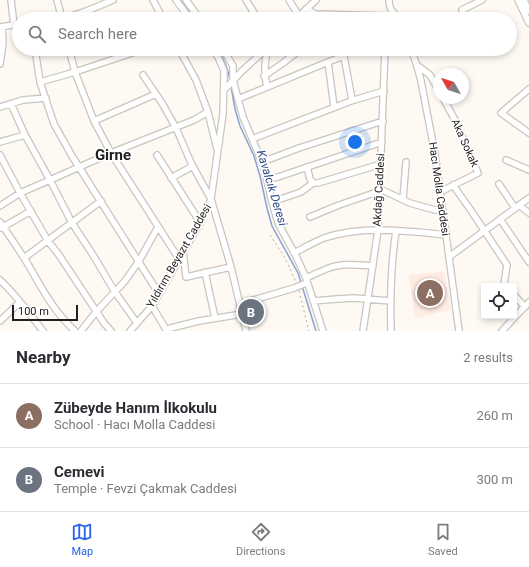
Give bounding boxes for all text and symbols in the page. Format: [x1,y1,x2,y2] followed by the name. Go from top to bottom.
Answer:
[12,12,517,56] search box
[26,23,48,45] icon: search
[58,25,137,43] text: Search here
[433,68,469,104] north arrow
[449,117,482,170] street label: Aka Sokak
[345,132,365,152] your location
[426,141,452,237] street label: Hacı Molla Caddesi
[95,146,131,164] district label: Girne
[254,148,290,228] water label: Kavalcık Deresi
[371,153,387,227] street label: Akdağ Caddesi
[144,202,214,310] street label: Yıldırım Beyazıt Caddesi
[417,278,443,308] pin: A
[481,283,517,319] map controls
[481,283,517,319] button: locate
[238,297,264,327] pin: B
[12,303,78,322] scale bar
[18,305,49,318] text: 100 m
[16,347,71,367] text: Nearby
[463,350,513,365] text: 2 results
[54,399,217,417] text: Zübeyde Hanım İlkokulu
[25,408,33,423] text: A
[476,408,513,423] text: 260 m
[54,417,215,432] text: School · Hacı Molla Caddesi
[54,463,104,481] text: Cemevi
[25,472,33,487] text: B
[476,472,513,487] text: 300 m
[54,481,237,496] text: Temple · Fevzi Çakmak Caddesi
[71,521,93,558] tab: Map
[236,521,285,558] tab: Directions
[428,521,458,558] tab: Saved

